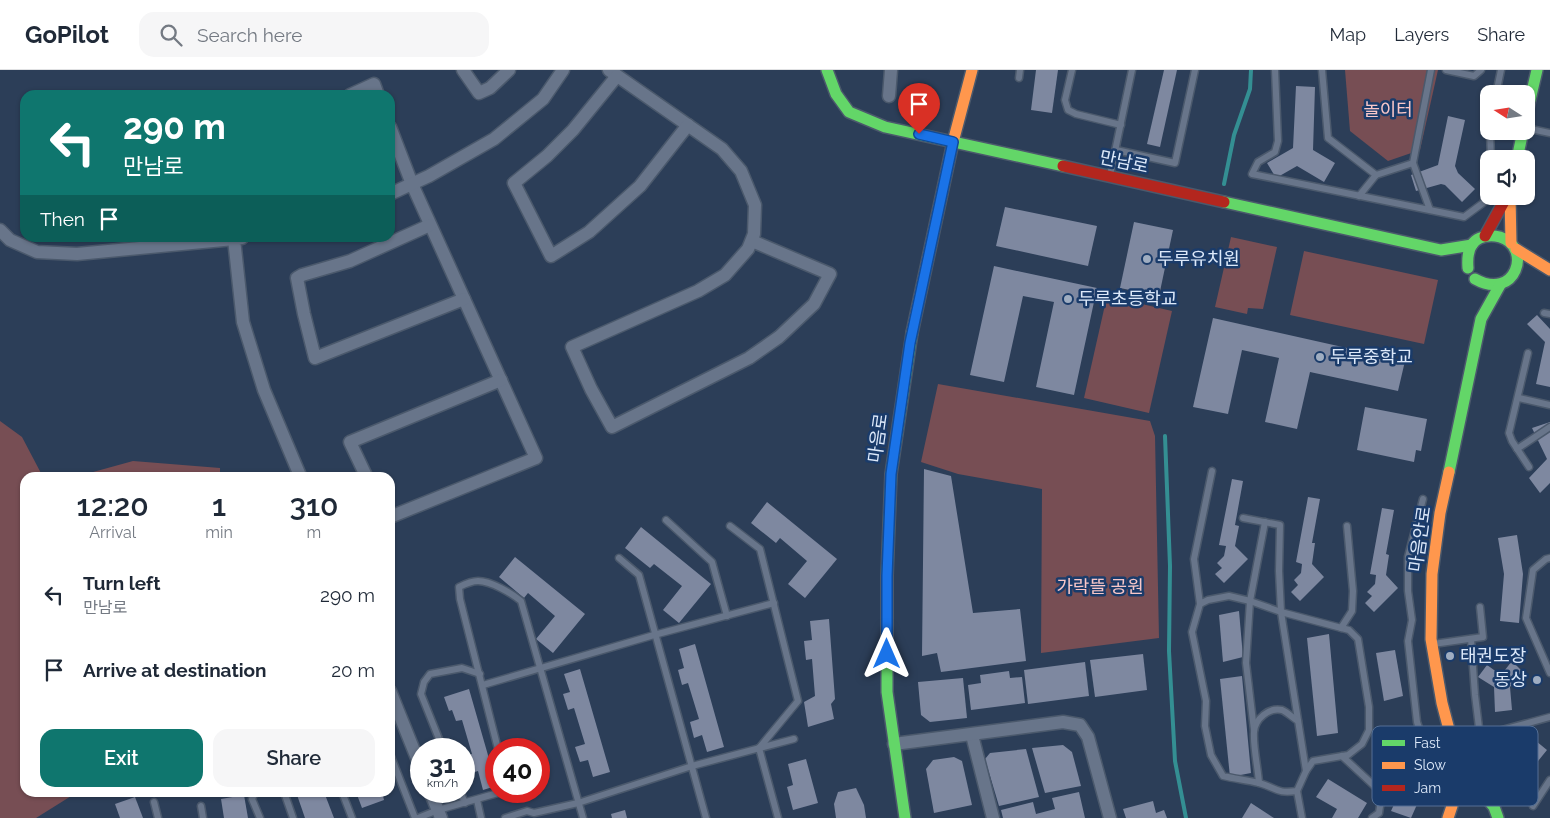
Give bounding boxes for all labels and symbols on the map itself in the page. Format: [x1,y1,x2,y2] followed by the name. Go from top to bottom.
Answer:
[898,83,940,134] pin
[1480,85,1535,140] north arrow
[1363,99,1413,120] park label: 놀이터
[1098,146,1151,177] street label: 만남로
[1157,248,1240,269] place label: 두루유치원
[1141,253,1153,265] marker: 두루유치원
[1078,288,1177,309] place label: 두루초등학교
[1062,293,1074,305] marker: 두루초등학교
[1330,346,1413,367] place label: 두루중학교
[1314,351,1326,363] marker: 두루중학교
[864,412,891,464] street label: 마음로
[1404,505,1435,573] street label: 마음안로
[1056,576,1144,597] park label: 가락뜰 공원
[860,627,912,679] position arrow
[1460,645,1526,666] place label: 태권도장
[1444,650,1456,662] marker: 태권도장
[1494,669,1527,690] place label: 동상
[1531,674,1543,686] marker: 동상
[1372,726,1538,806] legend
[1414,735,1441,751] text: Fast
[485,738,550,803] speed limit sign: 40
[1414,757,1446,773] text: Slow
[1414,780,1441,796] text: Jam

